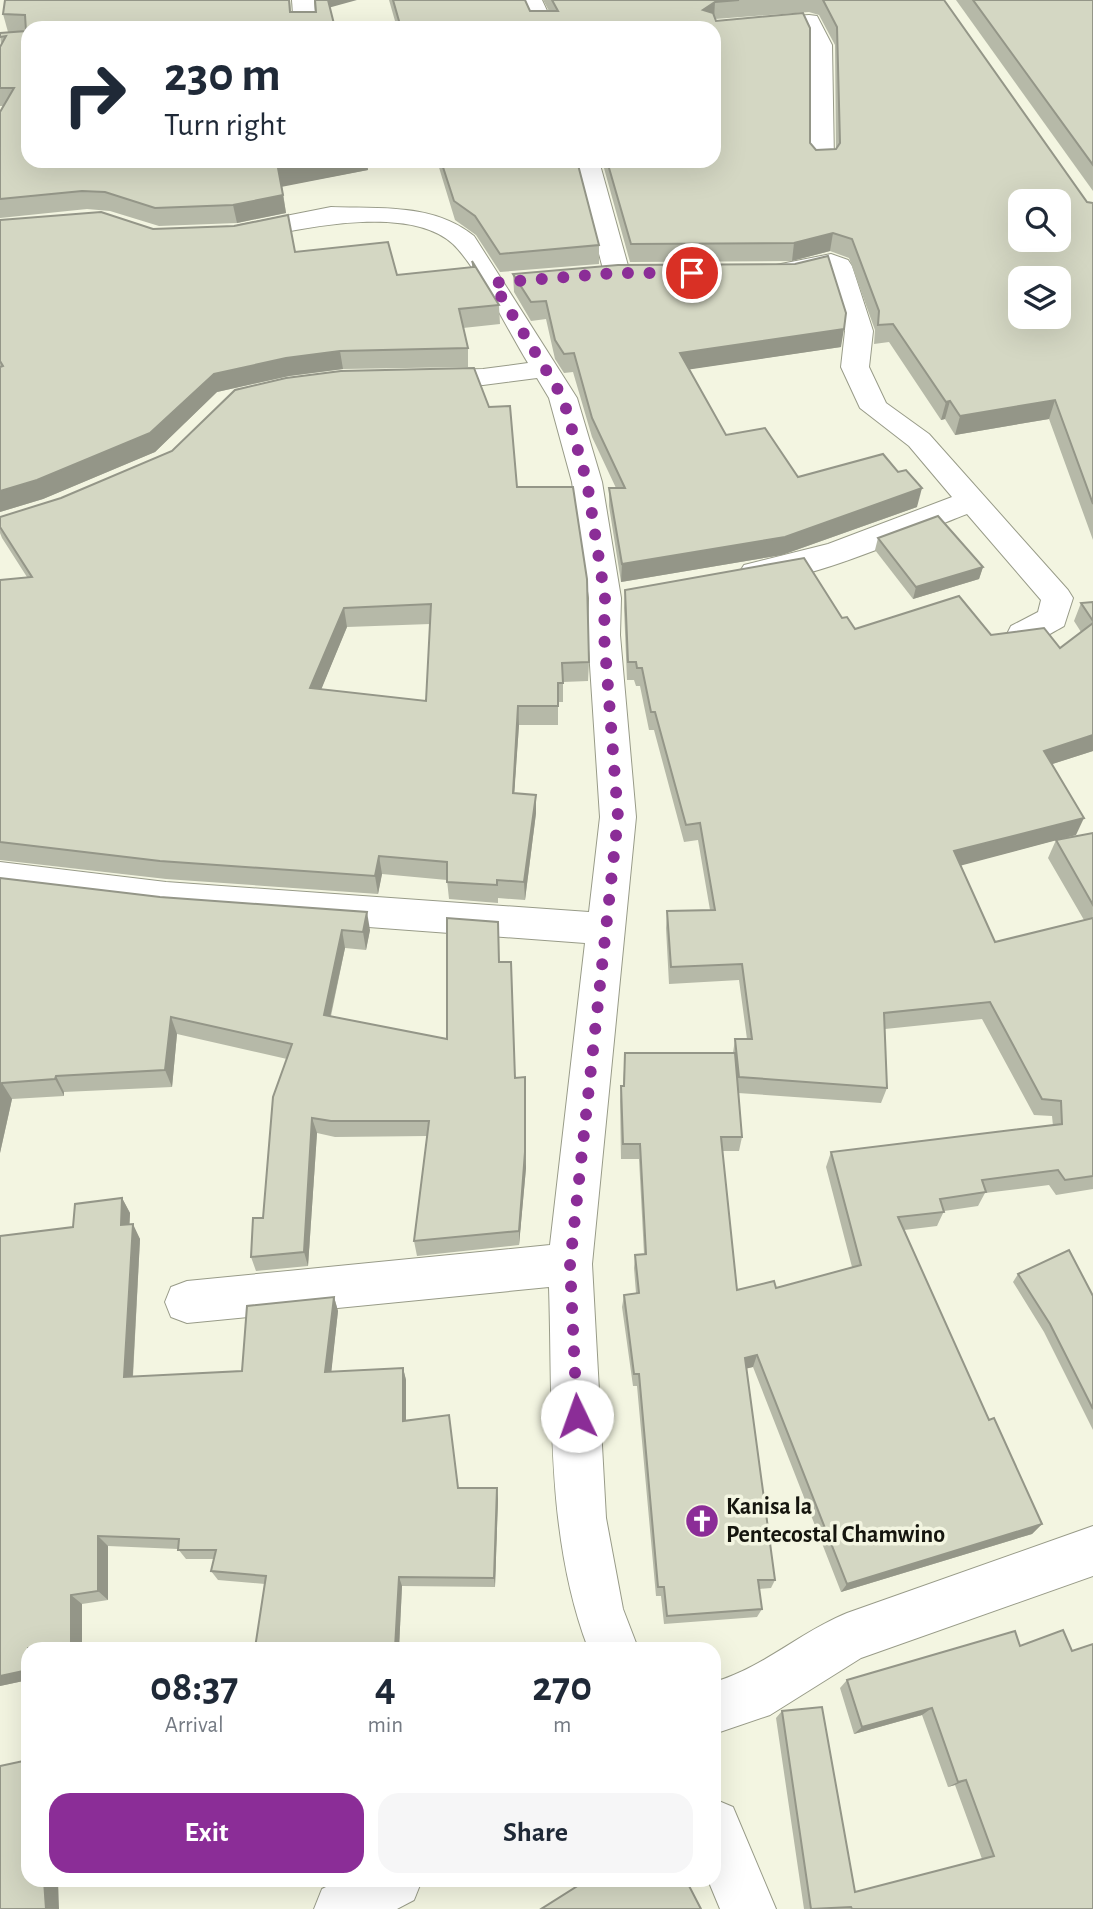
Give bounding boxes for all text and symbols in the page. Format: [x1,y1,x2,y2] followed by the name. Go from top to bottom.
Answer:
[49,49,140,140] icon: right
[164,51,281,100] text: 230 m
[164,109,286,141] text: Turn right
[1008,189,1071,329] map controls
[1008,189,1071,252] button: search
[662,243,722,303] pin
[673,254,711,292] icon: arrive
[1008,266,1071,329] button: layers
[540,1379,614,1453] position arrow
[726,1495,945,1547] place label: Kanisa la Pentecostal Chamwino
[683,1502,721,1540] church icon: Kanisa la Pentecostal Chamwino
[150,1666,238,1708] text: 08:37
[375,1666,396,1708] text: 4
[532,1666,592,1708] text: 270
[165,1714,224,1737] text: Arrival
[367,1714,403,1737] text: min
[553,1714,571,1737] text: m
[49,1793,364,1873] button: Exit
[378,1793,693,1873] button: Share

